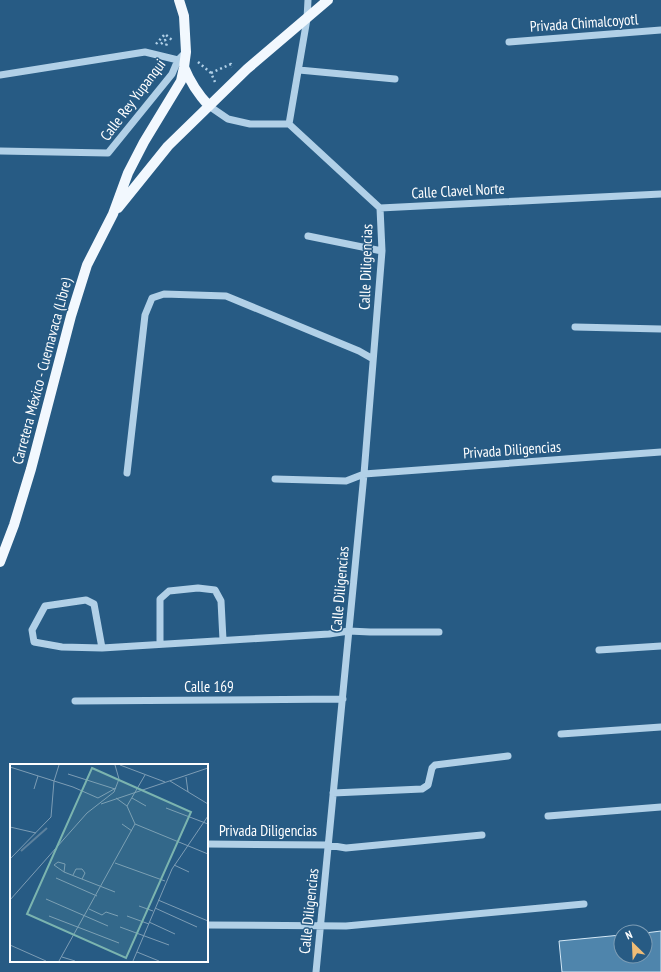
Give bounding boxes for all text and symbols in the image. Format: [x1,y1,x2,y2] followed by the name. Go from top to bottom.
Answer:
[529,9,639,36] street label: Privada Chimalcoyotl
[96,55,170,144] street label: Calle Rey Yupanqui
[411,179,505,202] street label: Calle Clavel Norte
[355,224,376,310] street label: Calle Diligencias
[7,275,76,466] street label: Carretera México - Cuernavaca (Libre)
[462,437,562,462] street label: Privada Diligencias
[326,545,353,633] street label: Calle Diligencias
[184,677,234,696] street label: Calle 169
[10,764,208,962] inset map
[219,821,317,840] street label: Privada Diligencias
[295,867,322,955] street label: Calle Diligencias
[613,924,653,964] north arrow
[623,927,635,942] text: N

